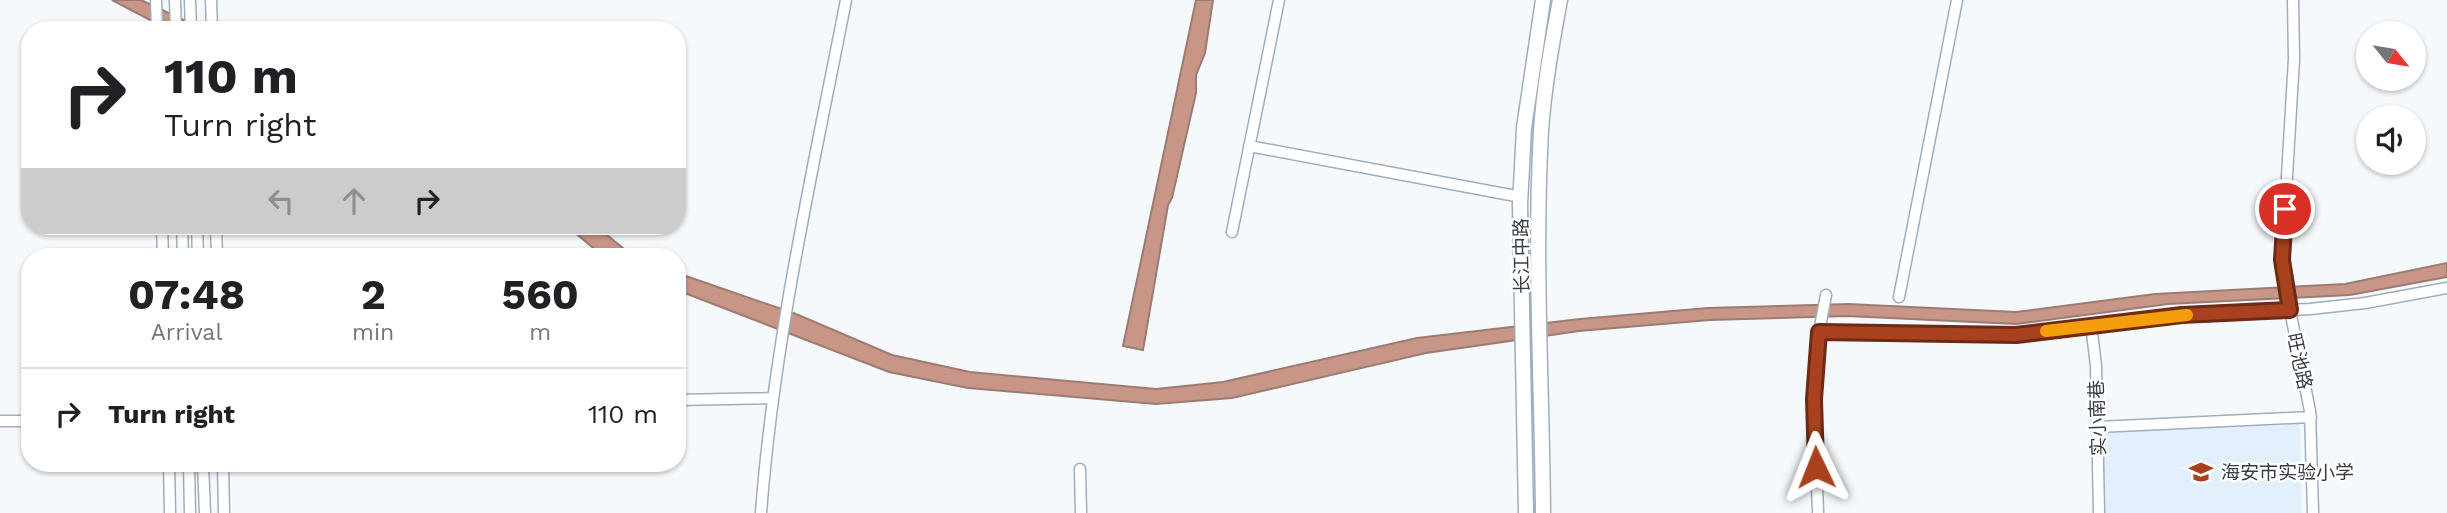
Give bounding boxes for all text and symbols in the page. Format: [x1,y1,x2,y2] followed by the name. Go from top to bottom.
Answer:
[2356,21,2426,91] north arrow
[2356,21,2426,175] map controls
[164,47,298,105] text: 110 m
[49,49,140,140] icon: right
[2356,105,2426,175] button: sound
[164,106,316,144] text: Turn right
[2255,179,2315,239] pin
[262,182,300,220] icon: left
[335,182,373,220] icon: ahead
[408,182,446,220] icon: right
[2266,190,2304,228] icon: arrive
[1509,218,1534,294] street label: 长江中路
[128,270,245,319] text: 07:48
[361,270,386,319] text: 2
[501,270,579,319] text: 560
[151,319,222,346] text: Arrival
[352,319,394,346] text: min
[529,319,551,346] text: m
[2282,331,2317,391] street label: 旺池路
[2085,380,2110,456] street label: 实小南巷
[49,395,87,433] icon: right
[108,399,235,429] text: Turn right
[588,399,658,429] text: 110 m
[1779,430,1853,504] position arrow
[2187,458,2215,486] school or university icon: 海安市实验小学
[2221,461,2354,484] place label: 海安市实验小学

